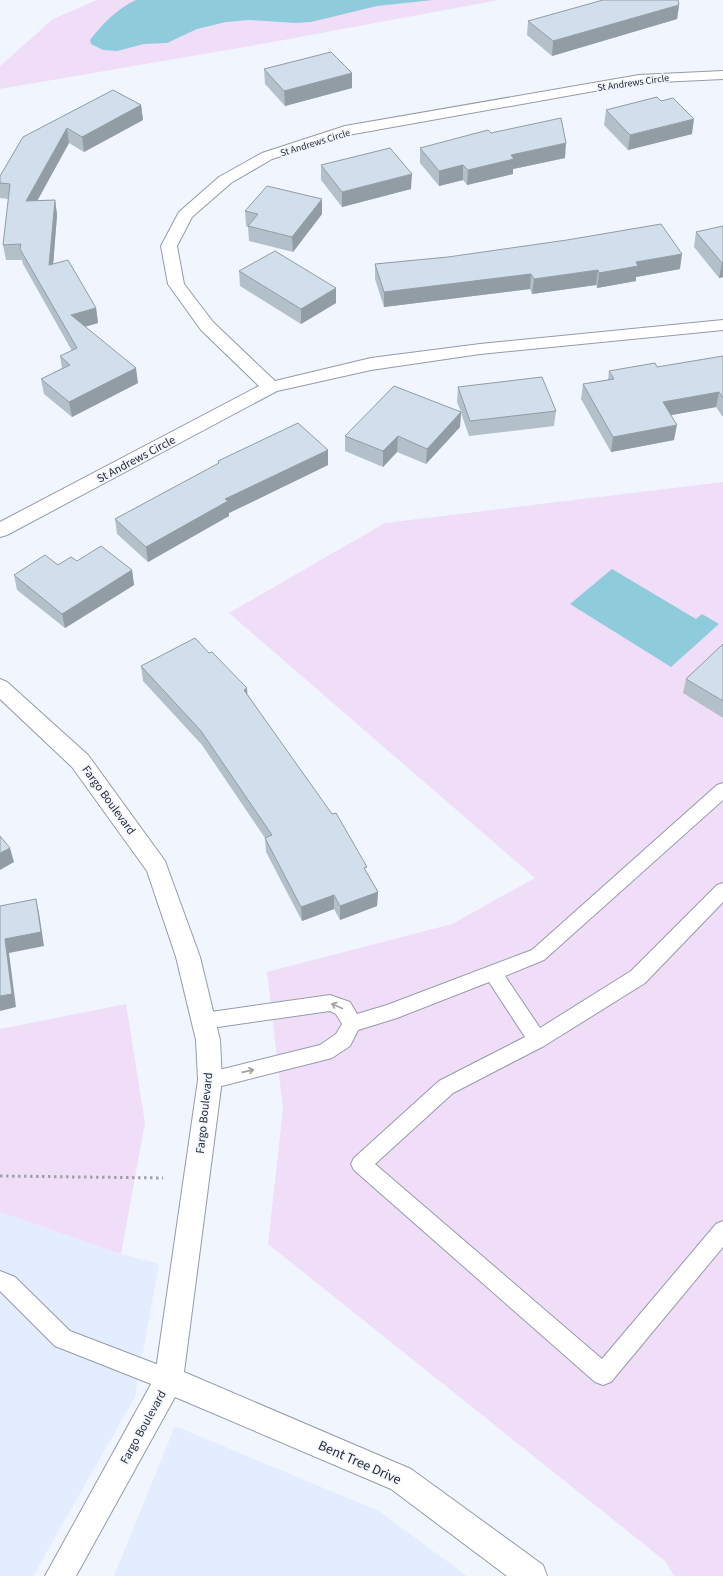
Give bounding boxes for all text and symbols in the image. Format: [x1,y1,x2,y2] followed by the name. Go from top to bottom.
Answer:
[596,71,670,95] street label: St Andrews Circle
[279,126,352,160] street label: St Andrews Circle
[94,432,179,487] street label: St Andrews Circle
[78,762,139,838] street label: Fargo Boulevard
[331,1001,343,1009] one-way arrow
[241,1067,254,1075] one-way arrow
[192,1072,217,1155] street label: Fargo Boulevard
[116,1387,171,1467] street label: Fargo Boulevard
[315,1436,404,1490] street label: Bent Tree Drive

